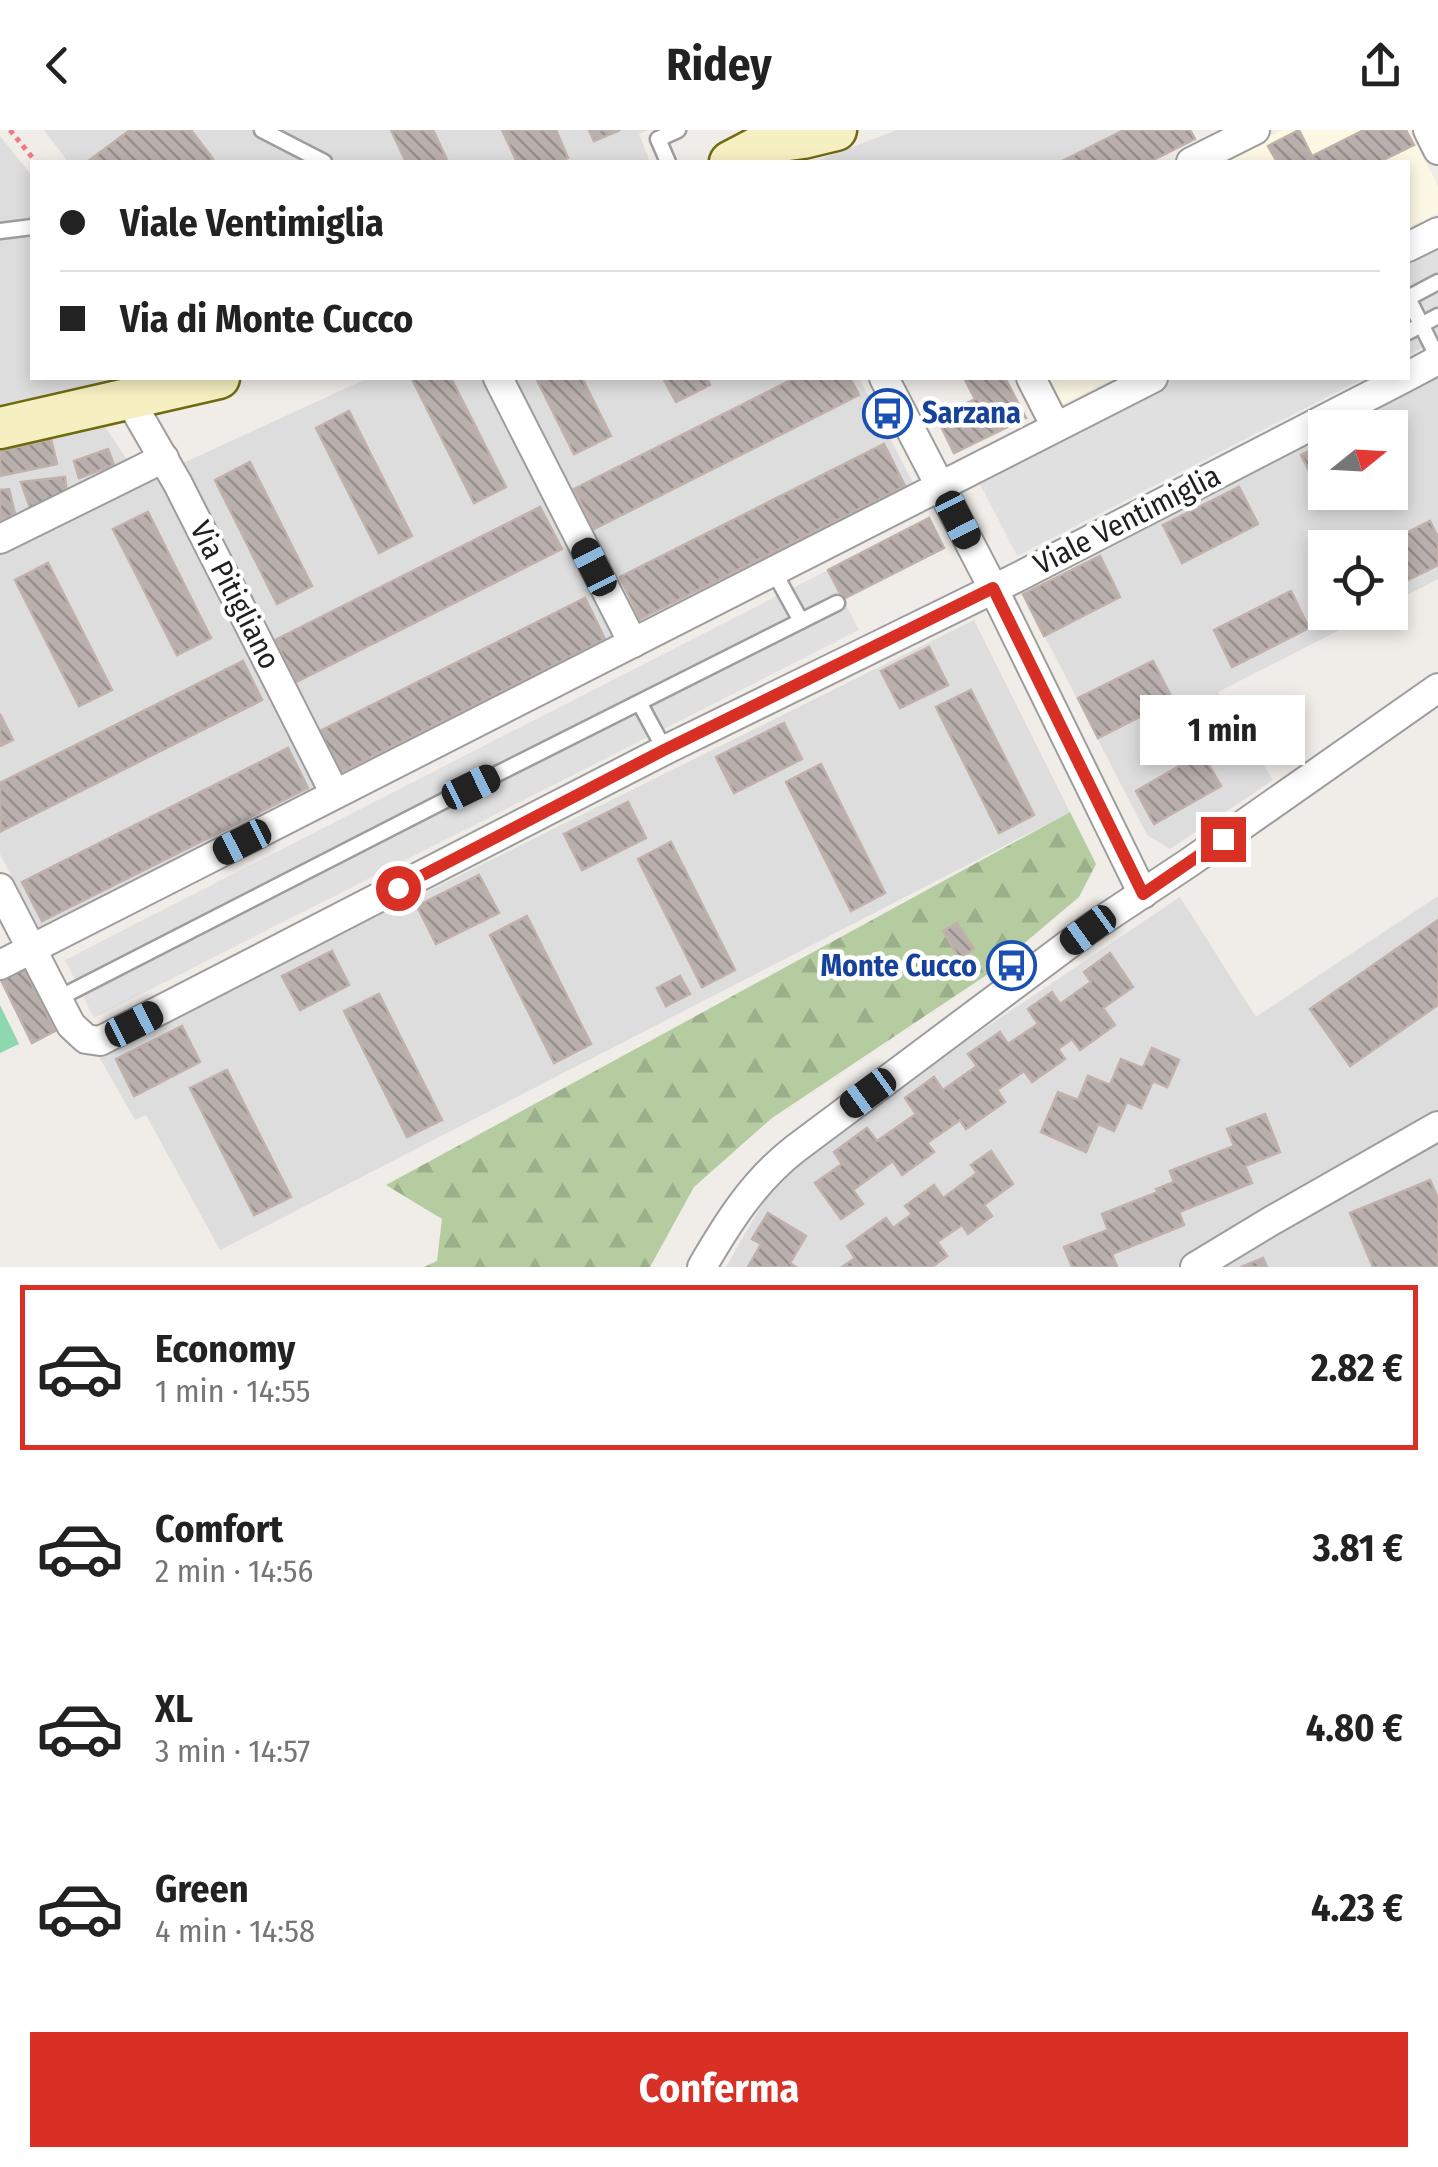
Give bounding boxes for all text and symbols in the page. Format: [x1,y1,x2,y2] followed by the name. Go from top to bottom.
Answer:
[30,38,85,93] icon: back
[666,38,772,92] text: Ridey
[1353,38,1408,93] icon: share
[120,200,384,246] text: Viale Ventimiglia
[120,296,413,342] text: Via di Monte Cucco
[861,387,913,439] bus stop icon: Sarzana
[922,395,1021,431] place label: Sarzana
[1308,410,1408,510] north arrow
[1308,410,1408,630] map controls
[1028,458,1226,582] street label: Viale Ventimiglia
[931,486,985,554] car
[182,515,288,675] street label: Via Pitigliano
[1308,530,1408,630] button: locate
[567,533,621,601] car
[1140,694,1306,764] callout: 1 min
[1188,711,1257,749] text: 1 min
[437,760,505,814] car
[208,815,276,869] car
[1201,817,1246,862] route end
[376,866,421,911] route start
[1055,900,1121,960] car
[986,940,1038,992] bus stop icon: Monte Cucco
[820,948,977,984] place label: Monte Cucco
[100,997,168,1051] car
[835,1063,901,1123] car
[35,1323,125,1413] icon: car
[155,1326,295,1372] text: Economy
[1311,1345,1403,1391] text: 2.82 €
[155,1372,310,1410] text: 1 min · 14:55
[35,1503,125,1593] icon: car
[155,1506,283,1552] text: Comfort
[1313,1525,1403,1571] text: 3.81 €
[155,1552,313,1590] text: 2 min · 14:56
[35,1683,125,1773] icon: car
[155,1686,193,1732] text: XL
[1306,1705,1403,1751] text: 4.80 €
[155,1732,310,1770] text: 3 min · 14:57
[35,1863,125,1953] icon: car
[155,1866,249,1912] text: Green
[1311,1885,1403,1931] text: 4.23 €
[155,1912,315,1950] text: 4 min · 14:58
[30,2032,1408,2147] button: Conferma

